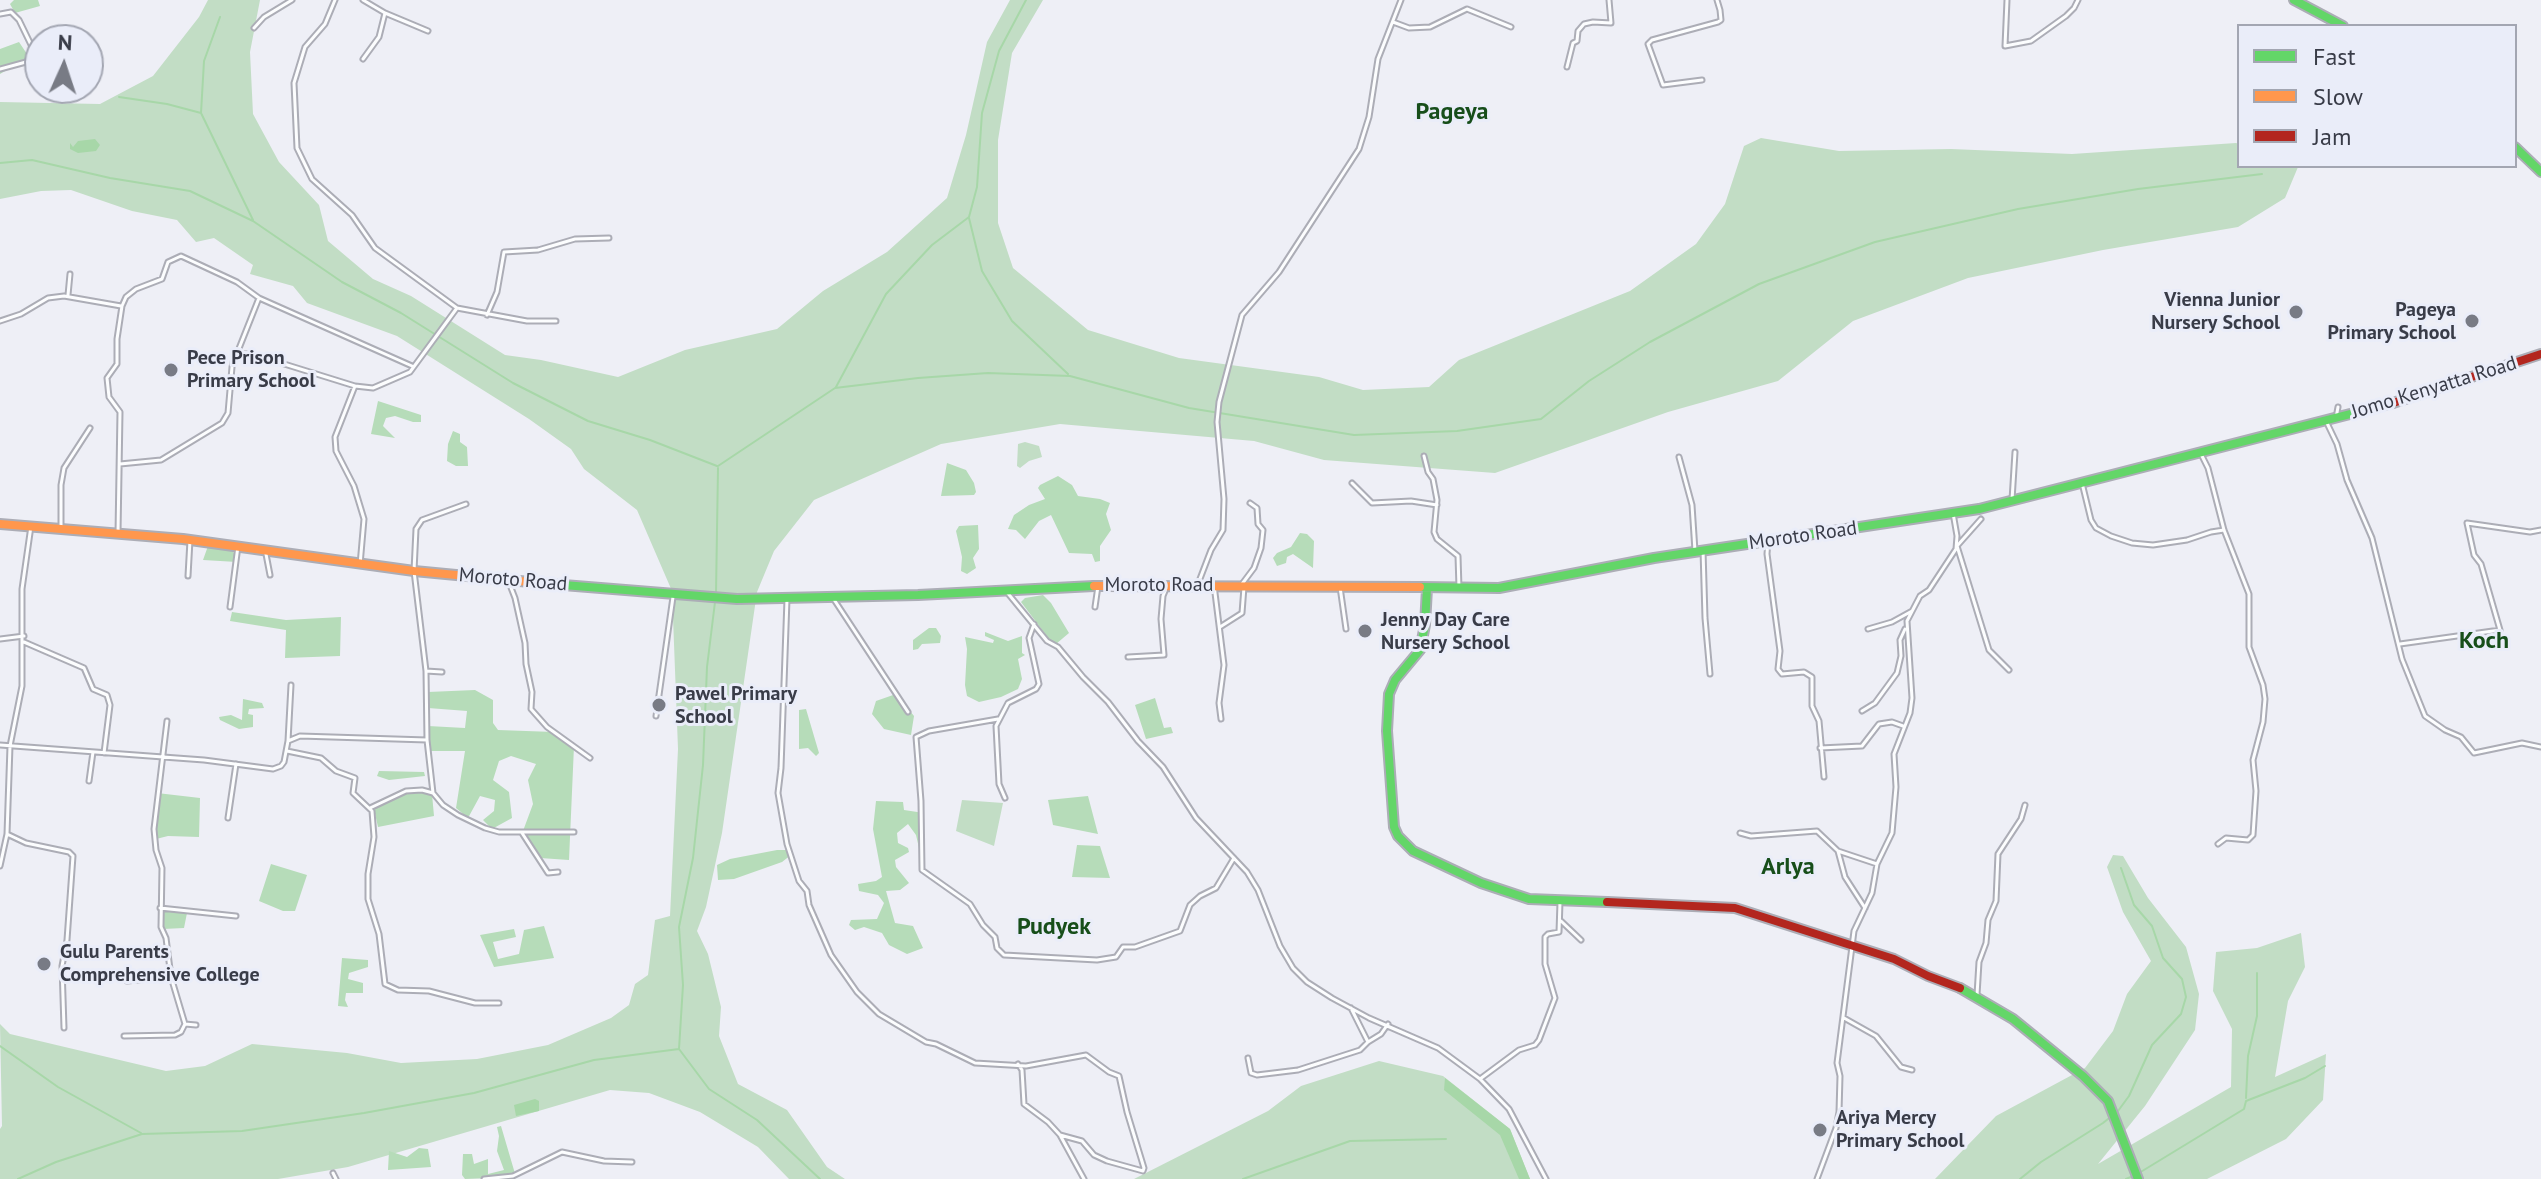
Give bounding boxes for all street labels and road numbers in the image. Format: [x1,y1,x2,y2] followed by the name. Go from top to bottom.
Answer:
[2348,351,2520,425] street label: Jomo Kenyatta Road
[1747,517,1859,555] street label: Moroto Road
[458,563,568,597] street label: Moroto Road
[1104,573,1214,597] street label: Moroto Road

